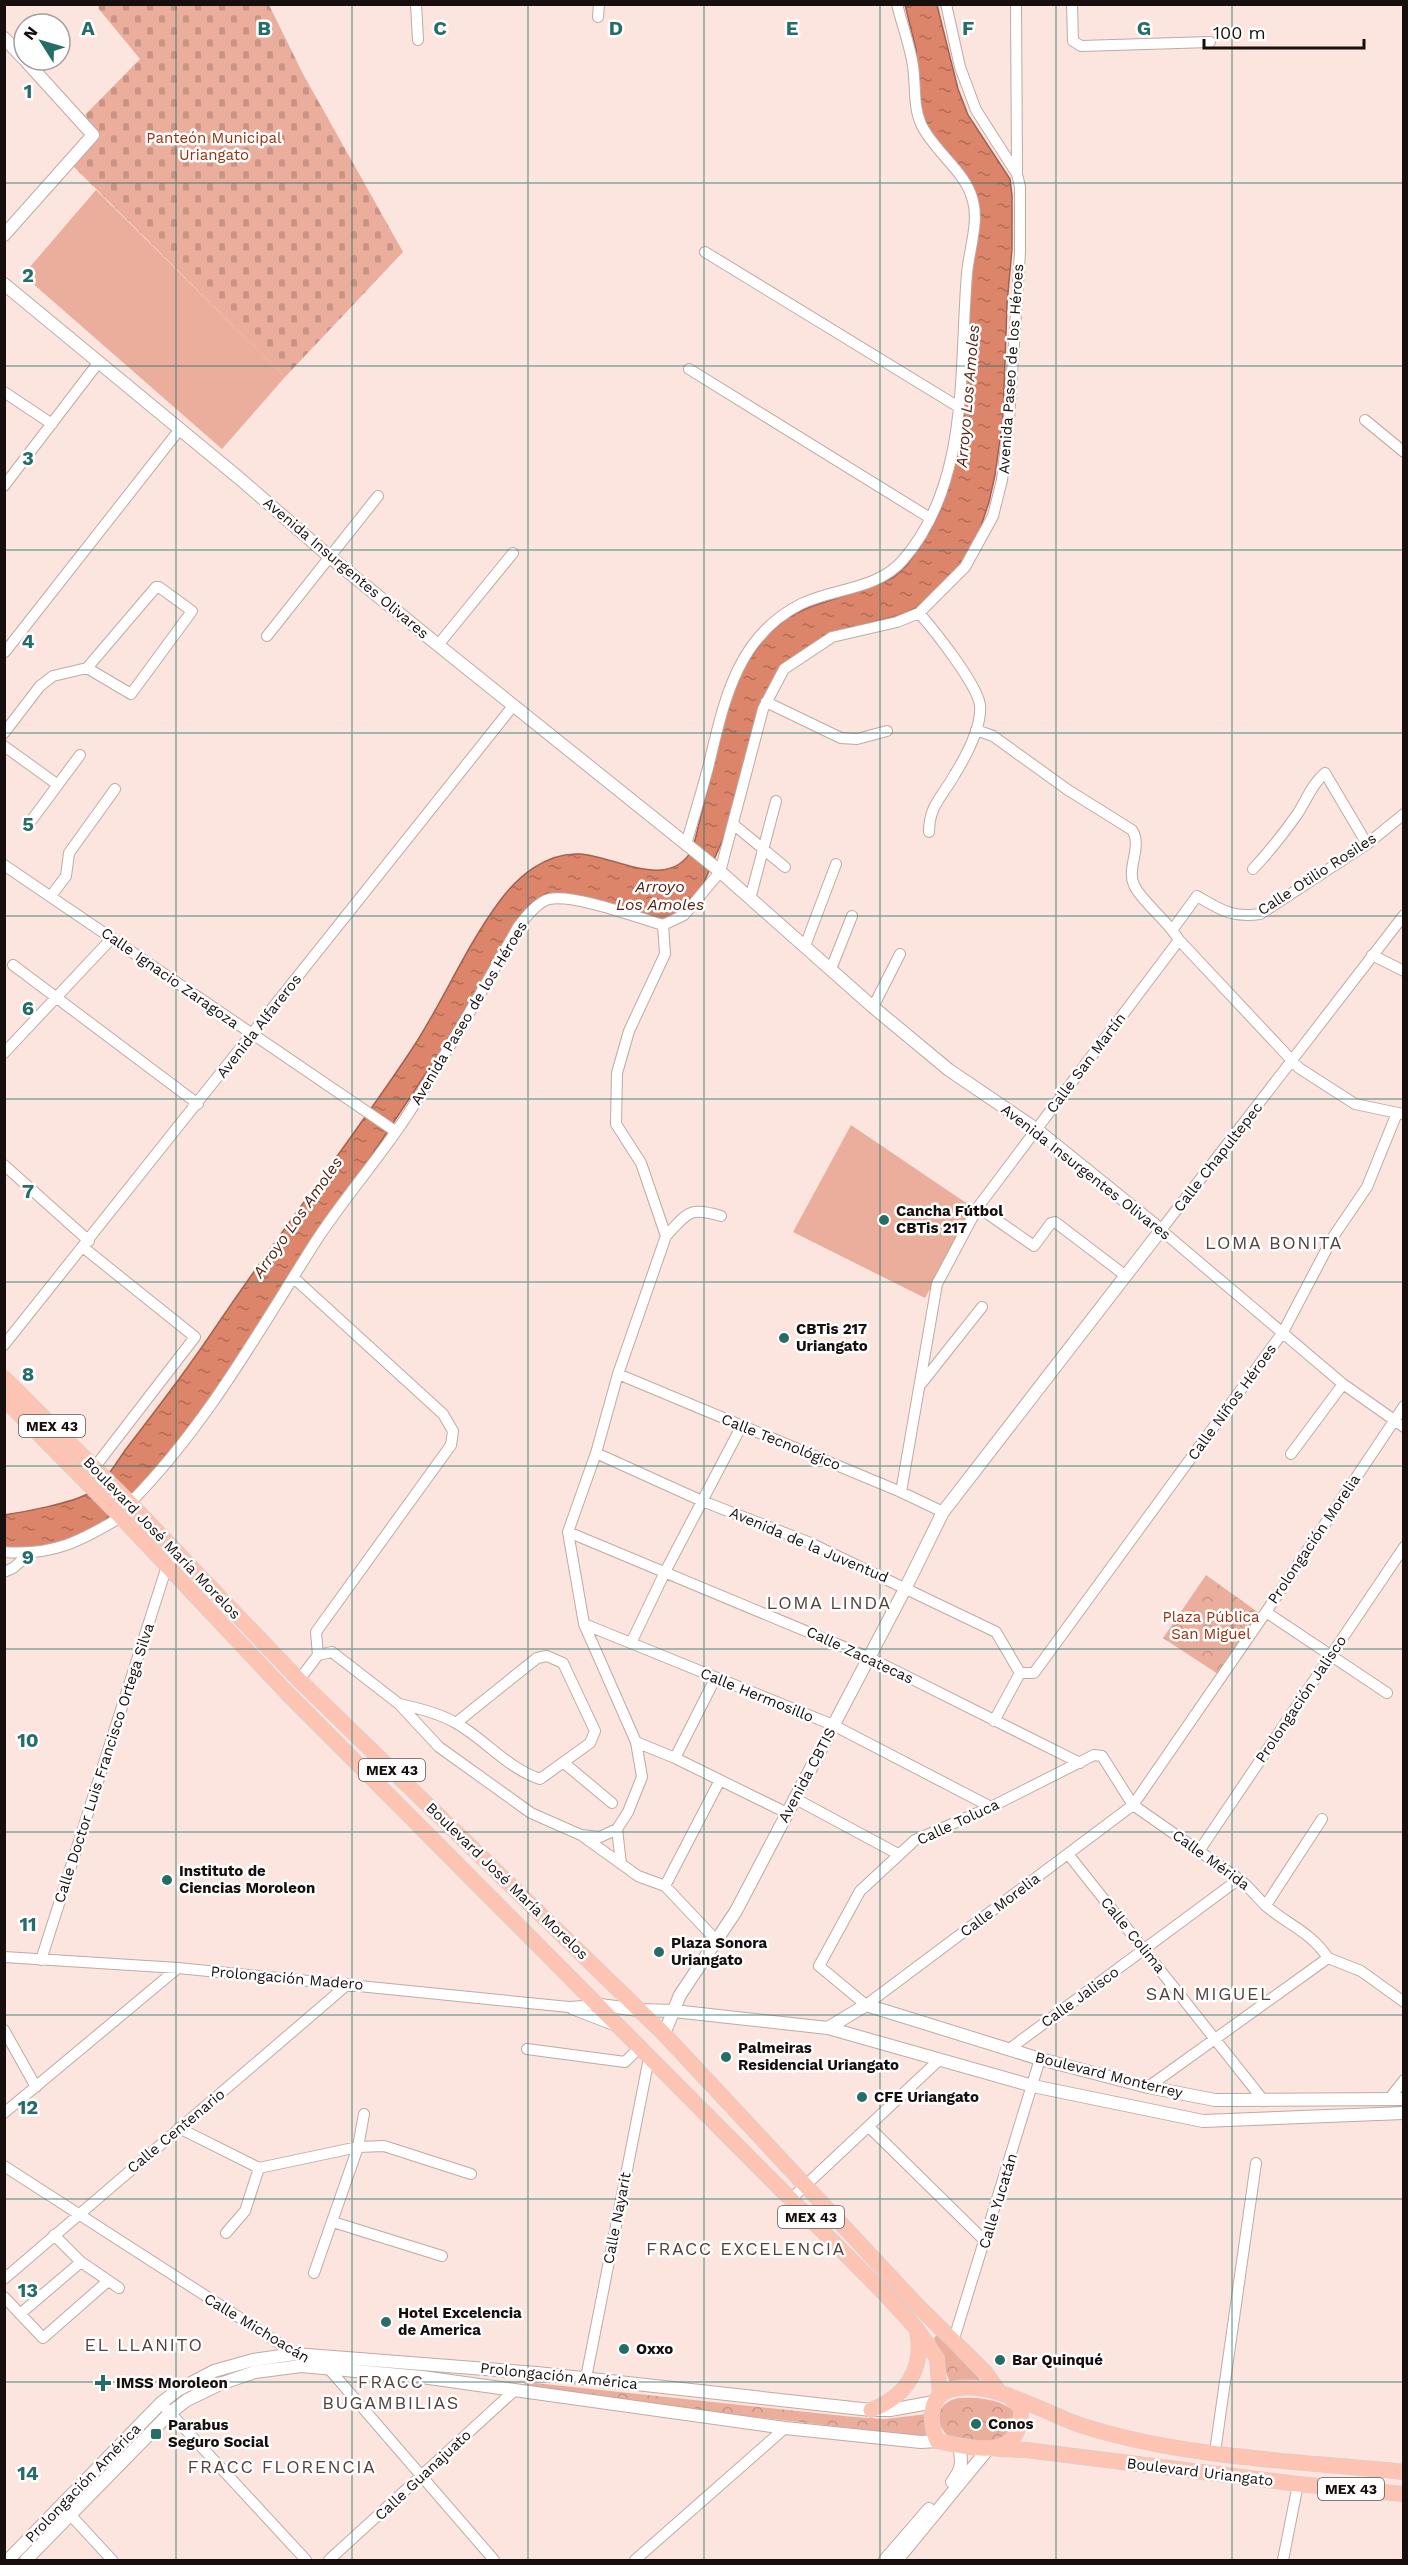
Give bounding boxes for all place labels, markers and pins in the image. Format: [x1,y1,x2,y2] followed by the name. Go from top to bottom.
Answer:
[896,1202,1003,1237] place label: Cancha Fútbol CBTis 217
[877,1213,891,1227] marker: Cancha Fútbol CBTis 217
[796,1320,868,1355] place label: CBTis 217 Uriangato
[777,1331,791,1345] marker: CBTis 217 Uriangato
[179,1862,315,1897] place label: Instituto de Ciencias Moroleon
[160,1873,174,1887] marker: Instituto de Ciencias Moroleon
[671,1934,768,1969] place label: Plaza Sonora Uriangato
[652,1945,666,1959] marker: Plaza Sonora Uriangato
[738,2039,899,2074] place label: Palmeiras Residencial Uriangato
[719,2050,733,2064] marker: Palmeiras Residencial Uriangato
[874,2088,979,2106] place label: CFE Uriangato
[855,2090,869,2104] marker: CFE Uriangato
[398,2304,522,2339] place label: Hotel Excelencia de America
[379,2315,393,2329] marker: Hotel Excelencia de America
[636,2340,673,2358] place label: Oxxo
[617,2342,631,2356] marker: Oxxo
[1012,2351,1103,2369] place label: Bar Quinqué
[993,2353,1007,2367] marker: Bar Quinqué
[94,2374,112,2392] marker: IMSS Moroleon
[116,2374,228,2392] place label: IMSS Moroleon
[988,2415,1033,2433] place label: Conos
[168,2416,269,2451] place label: Parabus Seguro Social
[969,2417,983,2431] marker: Conos
[149,2427,163,2441] marker: Parabus Seguro Social

